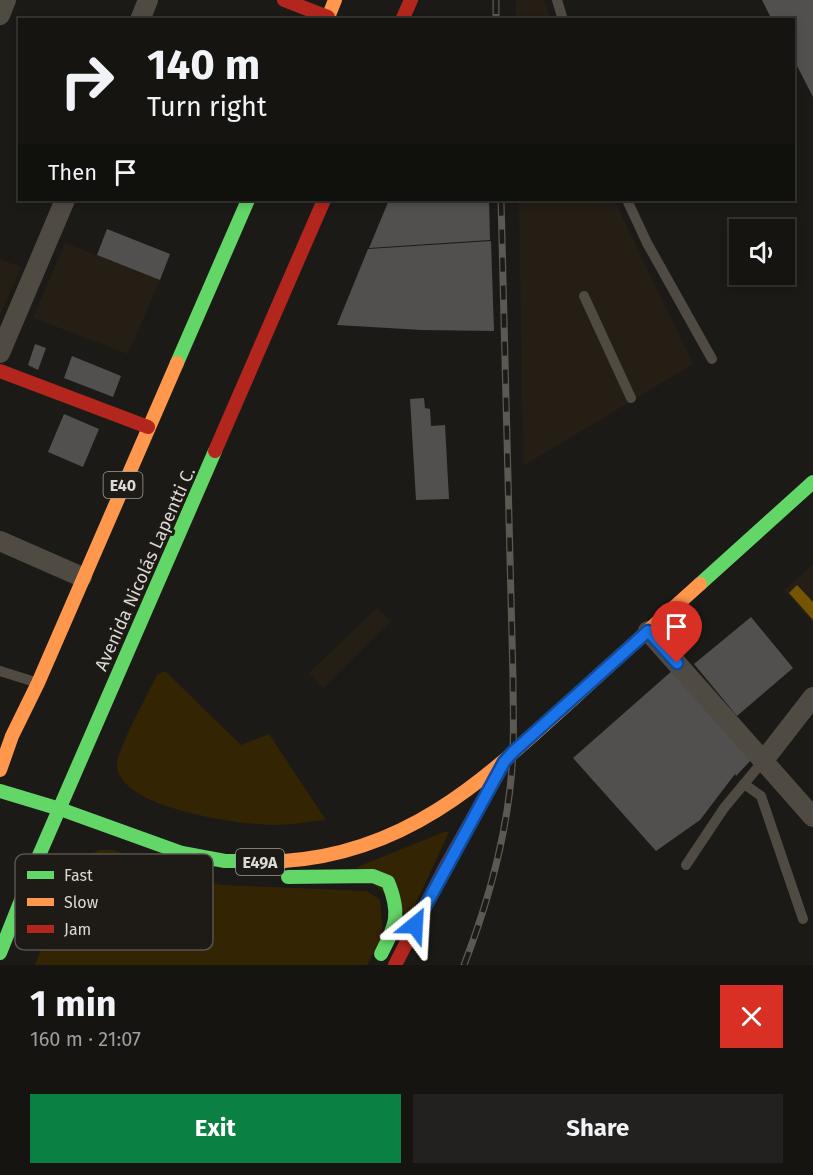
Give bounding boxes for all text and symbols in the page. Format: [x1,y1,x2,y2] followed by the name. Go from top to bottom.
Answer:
[147,40,260,90] text: 140 m
[48,42,126,120] icon: right
[147,91,267,123] text: Turn right
[109,156,142,189] icon: arrive
[48,159,97,186] text: Then
[729,219,795,285] map controls
[729,219,795,285] button: sound
[90,464,200,674] street label: Avenida Nicolás Lapentti C.
[104,472,142,498] road number: E40
[651,601,702,663] pin
[660,610,693,643] icon: arrive
[236,849,284,875] road number: E49A
[15,854,213,950] legend
[64,866,93,885] text: Fast
[64,893,99,912] text: Slow
[383,893,447,957] position arrow
[64,920,91,939] text: Jam
[30,982,117,1026] text: 1 min
[720,985,783,1048] button: close
[30,1027,141,1051] text: 160 m · 21:07
[30,1094,401,1163] button: Exit
[413,1094,783,1163] button: Share

